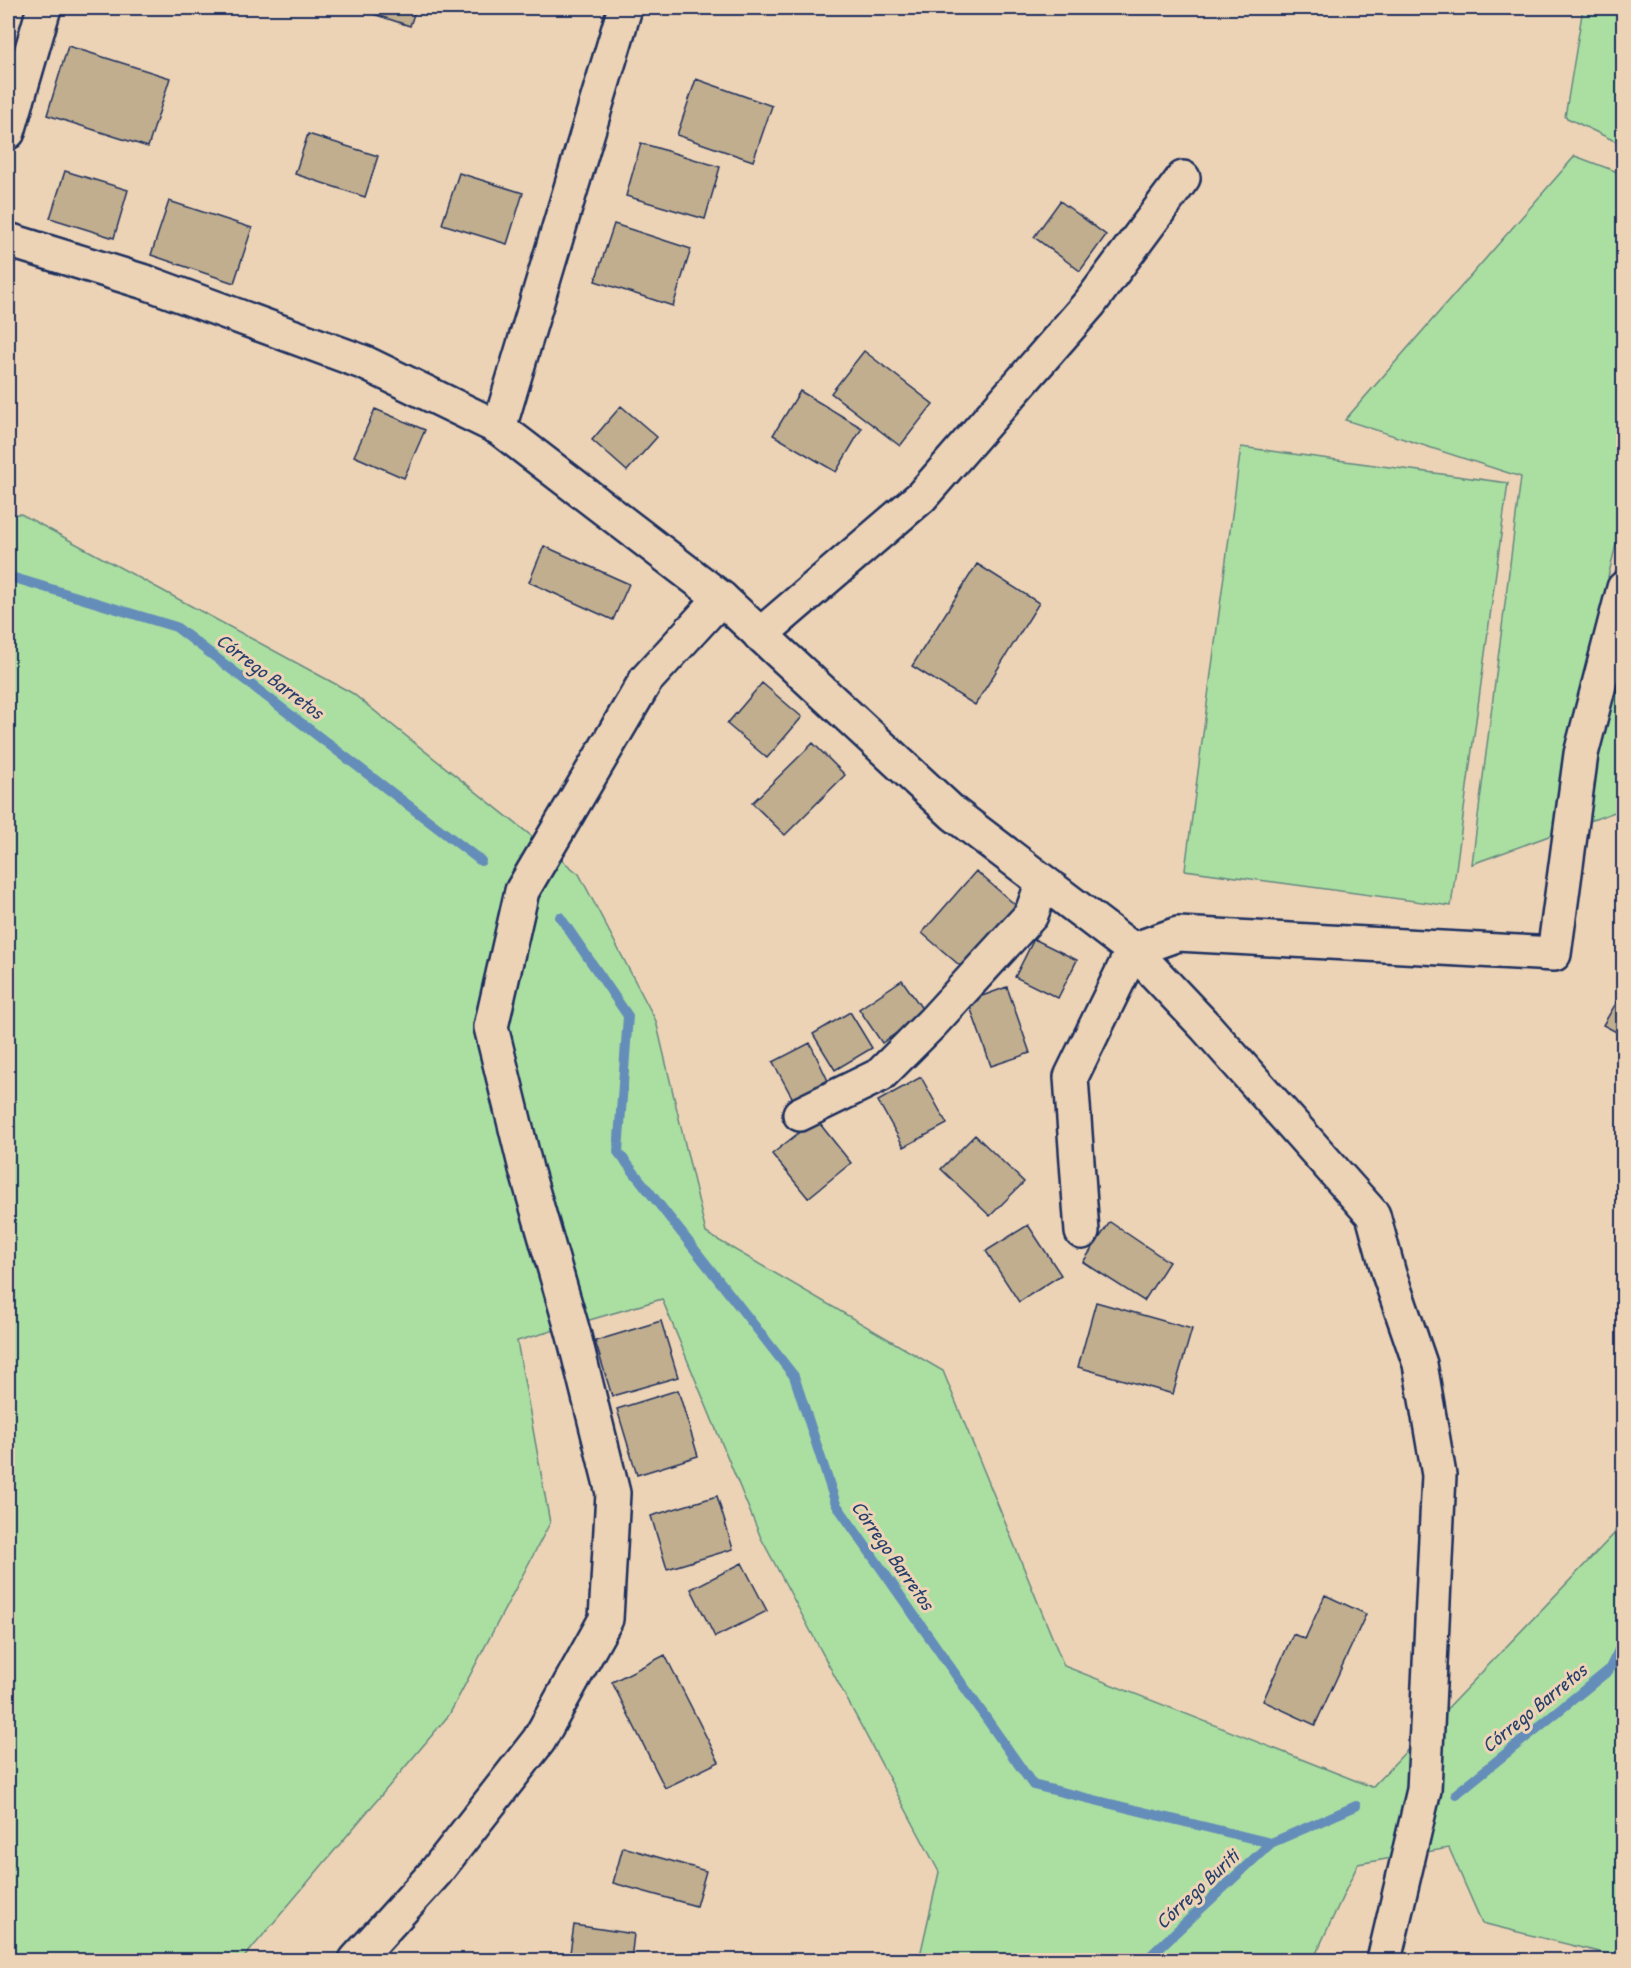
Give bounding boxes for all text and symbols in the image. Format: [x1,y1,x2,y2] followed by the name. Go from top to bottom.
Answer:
[210,626,331,727] water label: Córrego Barretos
[845,1495,942,1617] water label: Córrego Barretos
[1475,1655,1594,1759] water label: Córrego Barretos
[1149,1841,1247,1935] water label: Córrego Buriti

